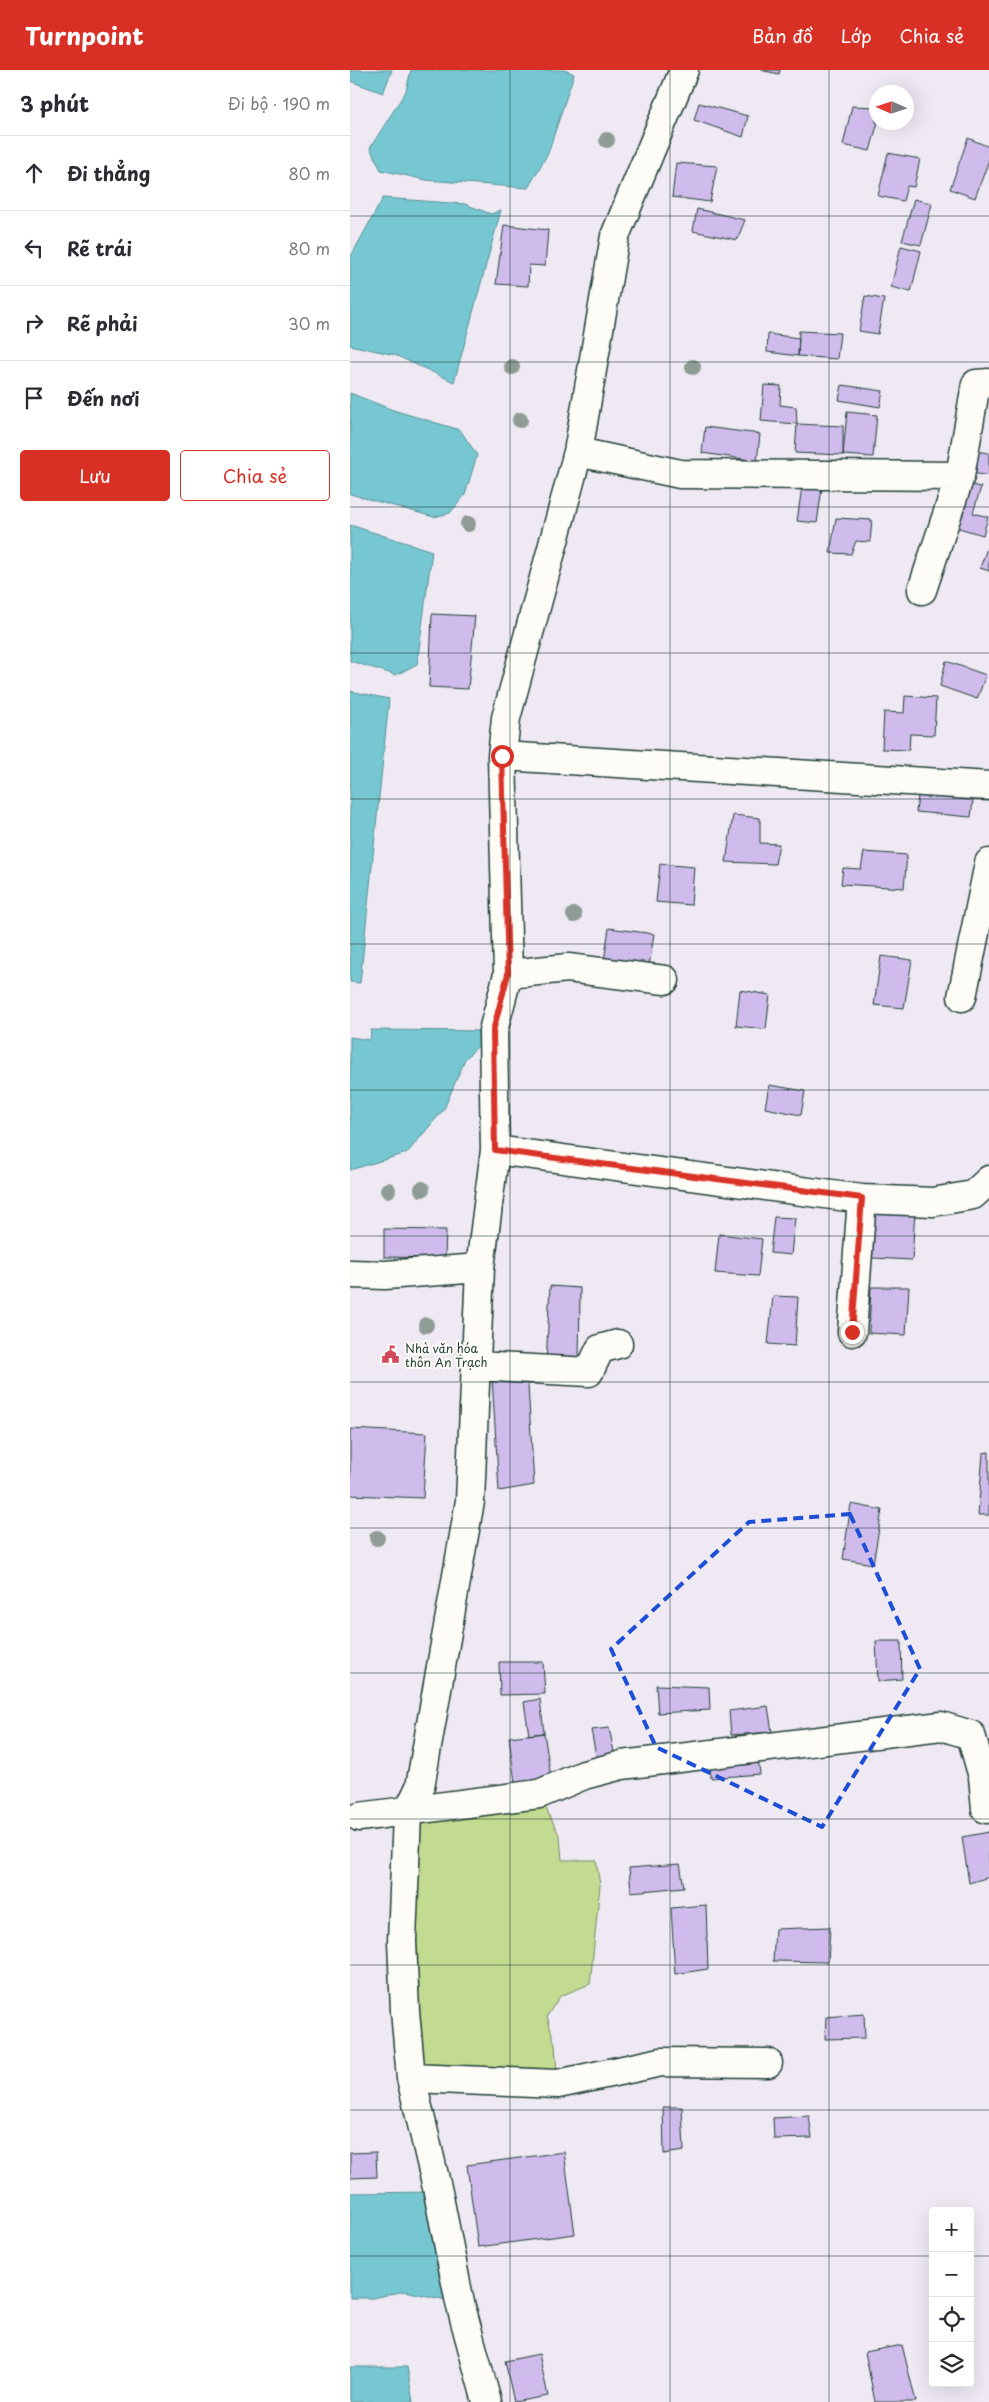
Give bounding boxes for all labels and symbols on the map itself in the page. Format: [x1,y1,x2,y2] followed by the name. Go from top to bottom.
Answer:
[869,85,914,130] north arrow
[491,745,514,768] route start
[841,1321,864,1344] route end
[405,1339,487,1371] place label: Nhà văn hóa thôn An Trạch
[381,1345,401,1365] public building icon: Nhà văn hóa thôn An Trạch

